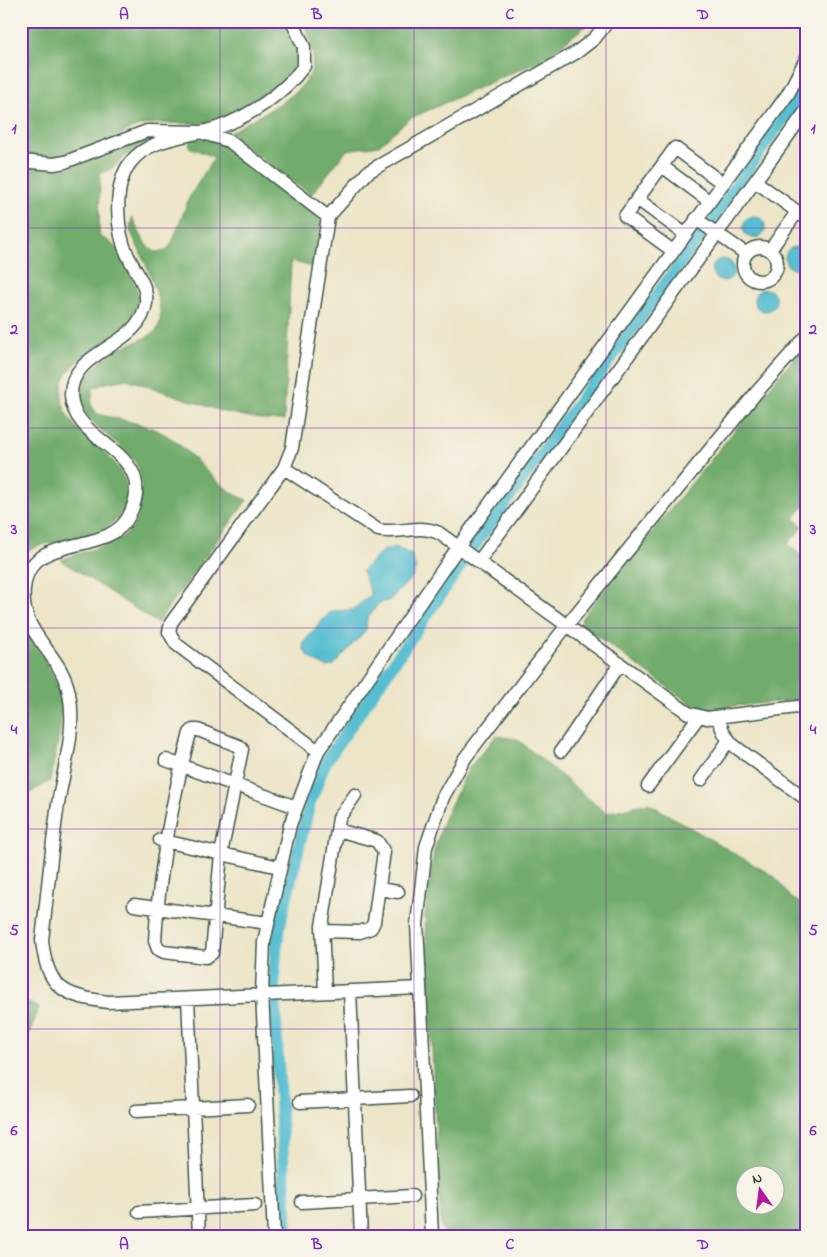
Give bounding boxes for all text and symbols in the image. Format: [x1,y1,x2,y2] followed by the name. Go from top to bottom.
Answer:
[119,3,129,27] text: A
[311,3,323,27] text: B
[506,3,515,27] text: C
[696,3,709,27] text: D
[11,117,17,141] text: 1
[810,117,816,141] text: 1
[9,318,18,342] text: 2
[808,318,817,342] text: 2
[10,518,18,542] text: 3
[809,518,817,542] text: 3
[10,718,18,742] text: 4
[809,718,817,742] text: 4
[9,919,19,943] text: 5
[808,919,818,943] text: 5
[9,1119,18,1143] text: 6
[808,1119,817,1143] text: 6
[734,1164,784,1214] north arrow
[750,1168,764,1190] text: N
[119,1233,129,1257] text: A
[311,1233,323,1257] text: B
[506,1233,515,1257] text: C
[696,1233,709,1257] text: D

